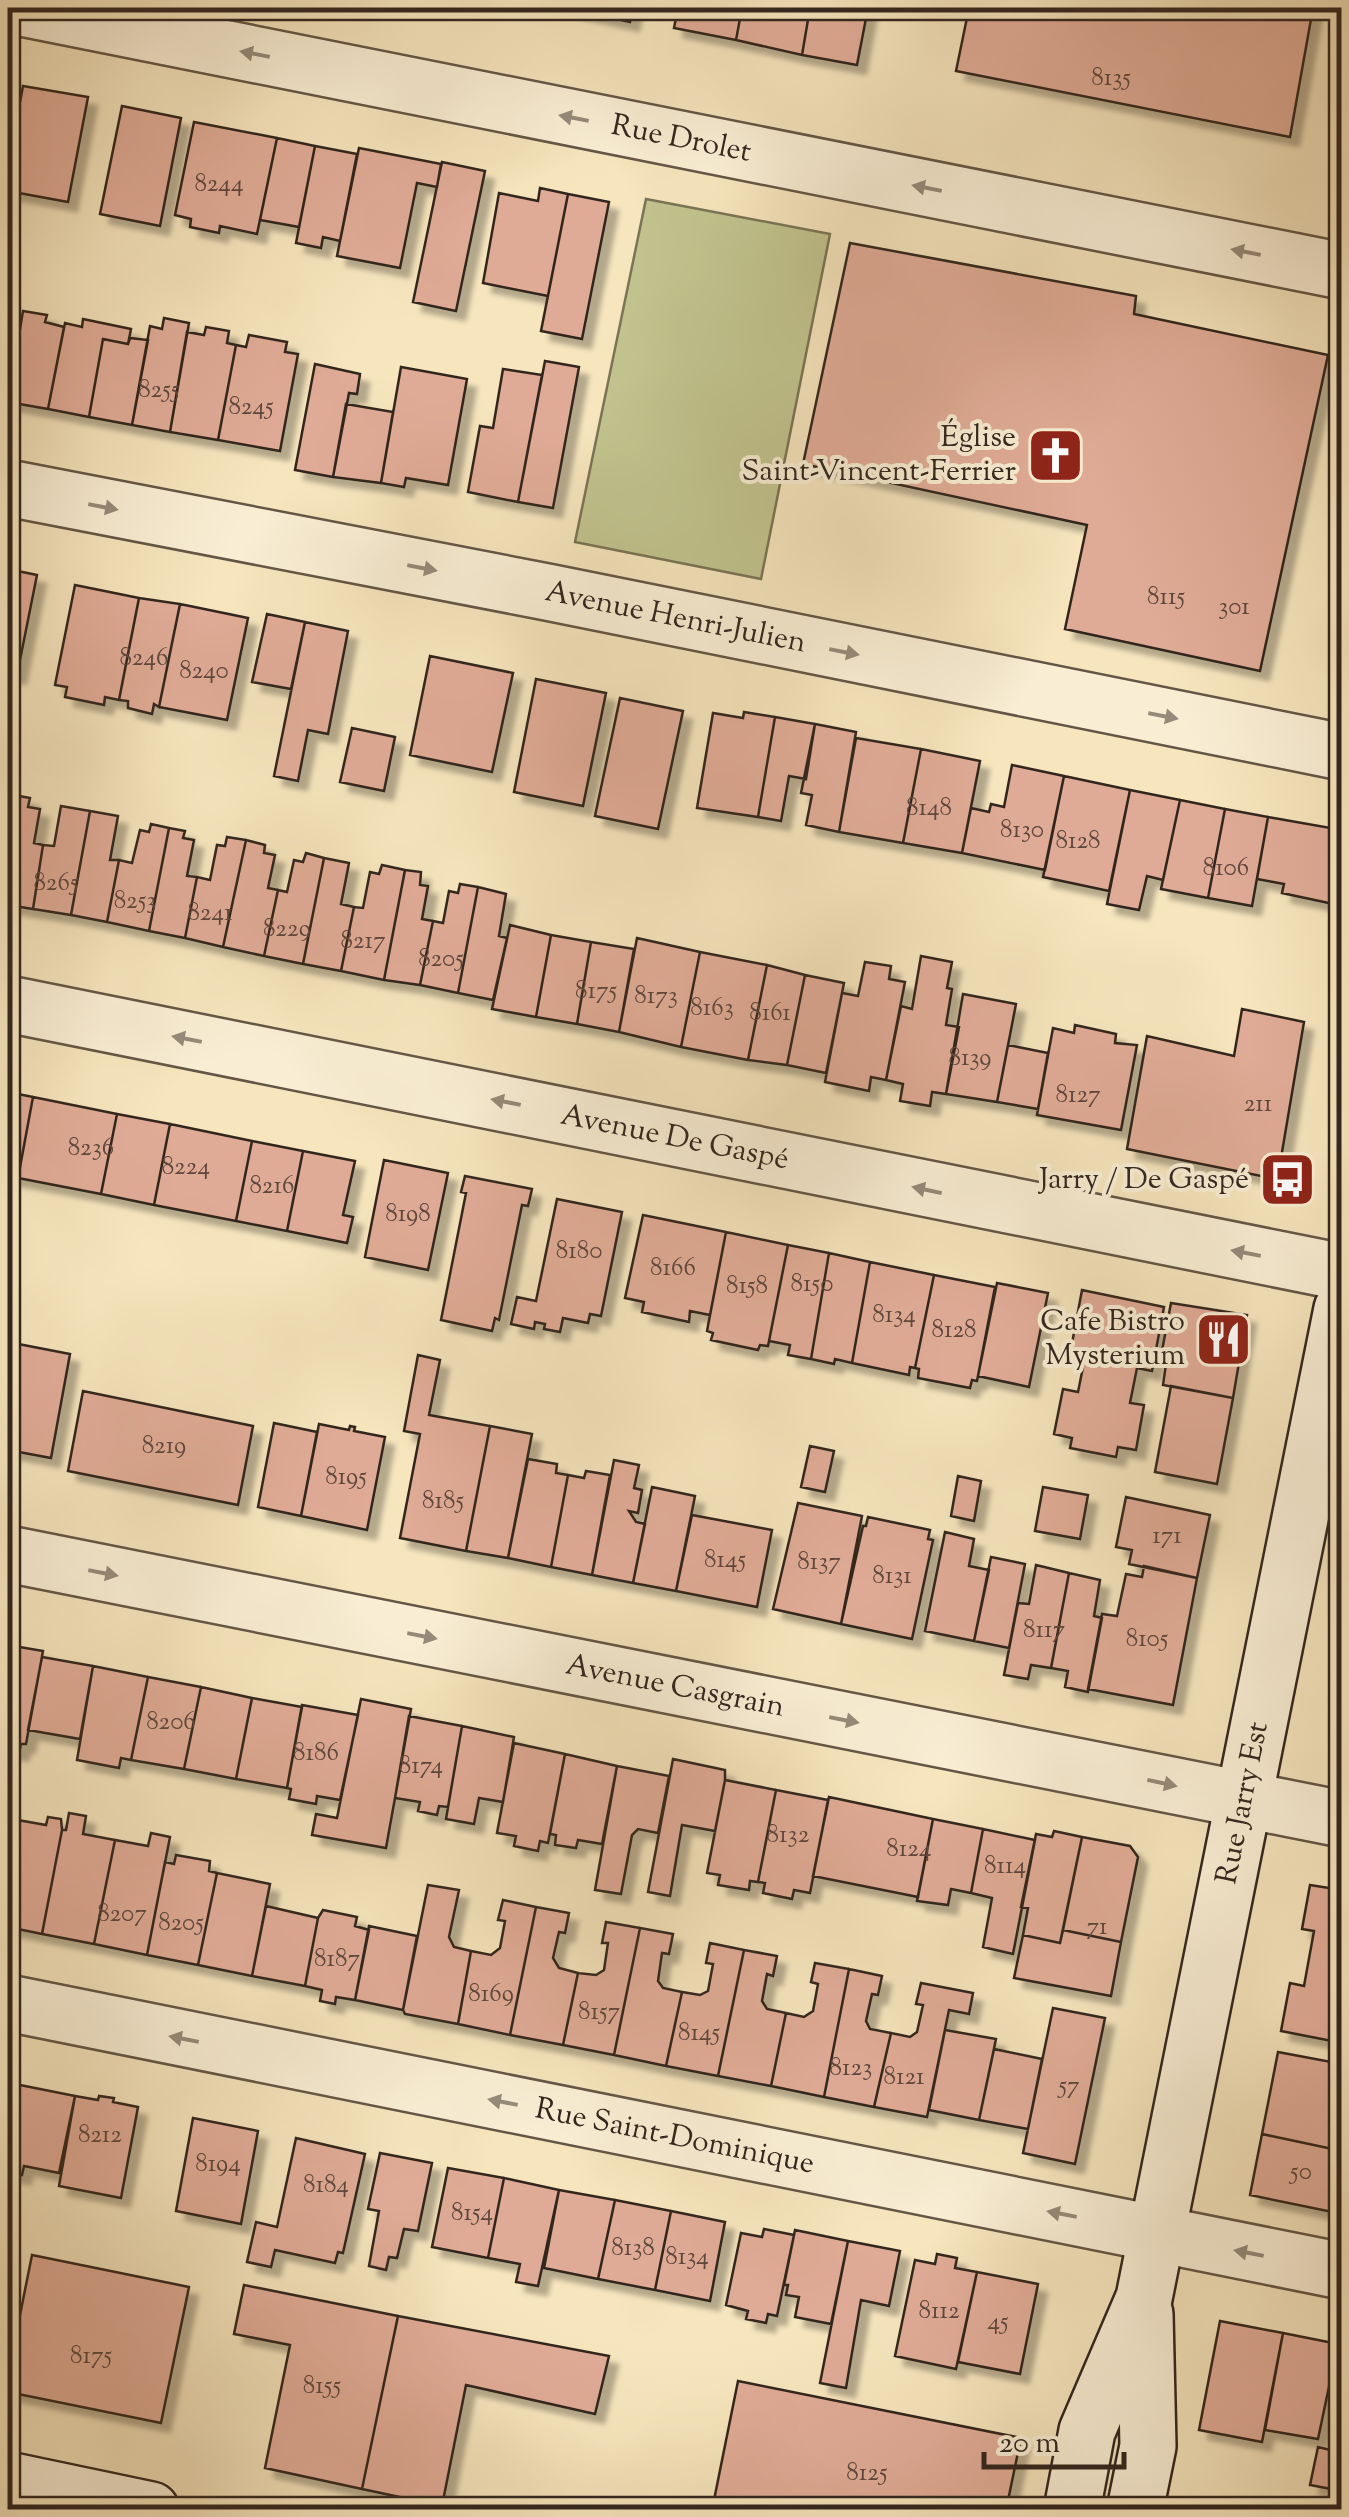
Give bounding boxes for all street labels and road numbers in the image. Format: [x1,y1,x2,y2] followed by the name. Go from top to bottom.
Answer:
[607,104,755,174] street label: Rue Drolet
[541,571,810,665] street label: Avenue Henri-Julien
[557,1094,792,1182] street label: Avenue De Gaspé
[562,1644,788,1729] street label: Avenue Casgrain
[1206,1718,1280,1888] street label: Rue Jarry Est
[531,2088,818,2186] street label: Rue Saint-Dominique

